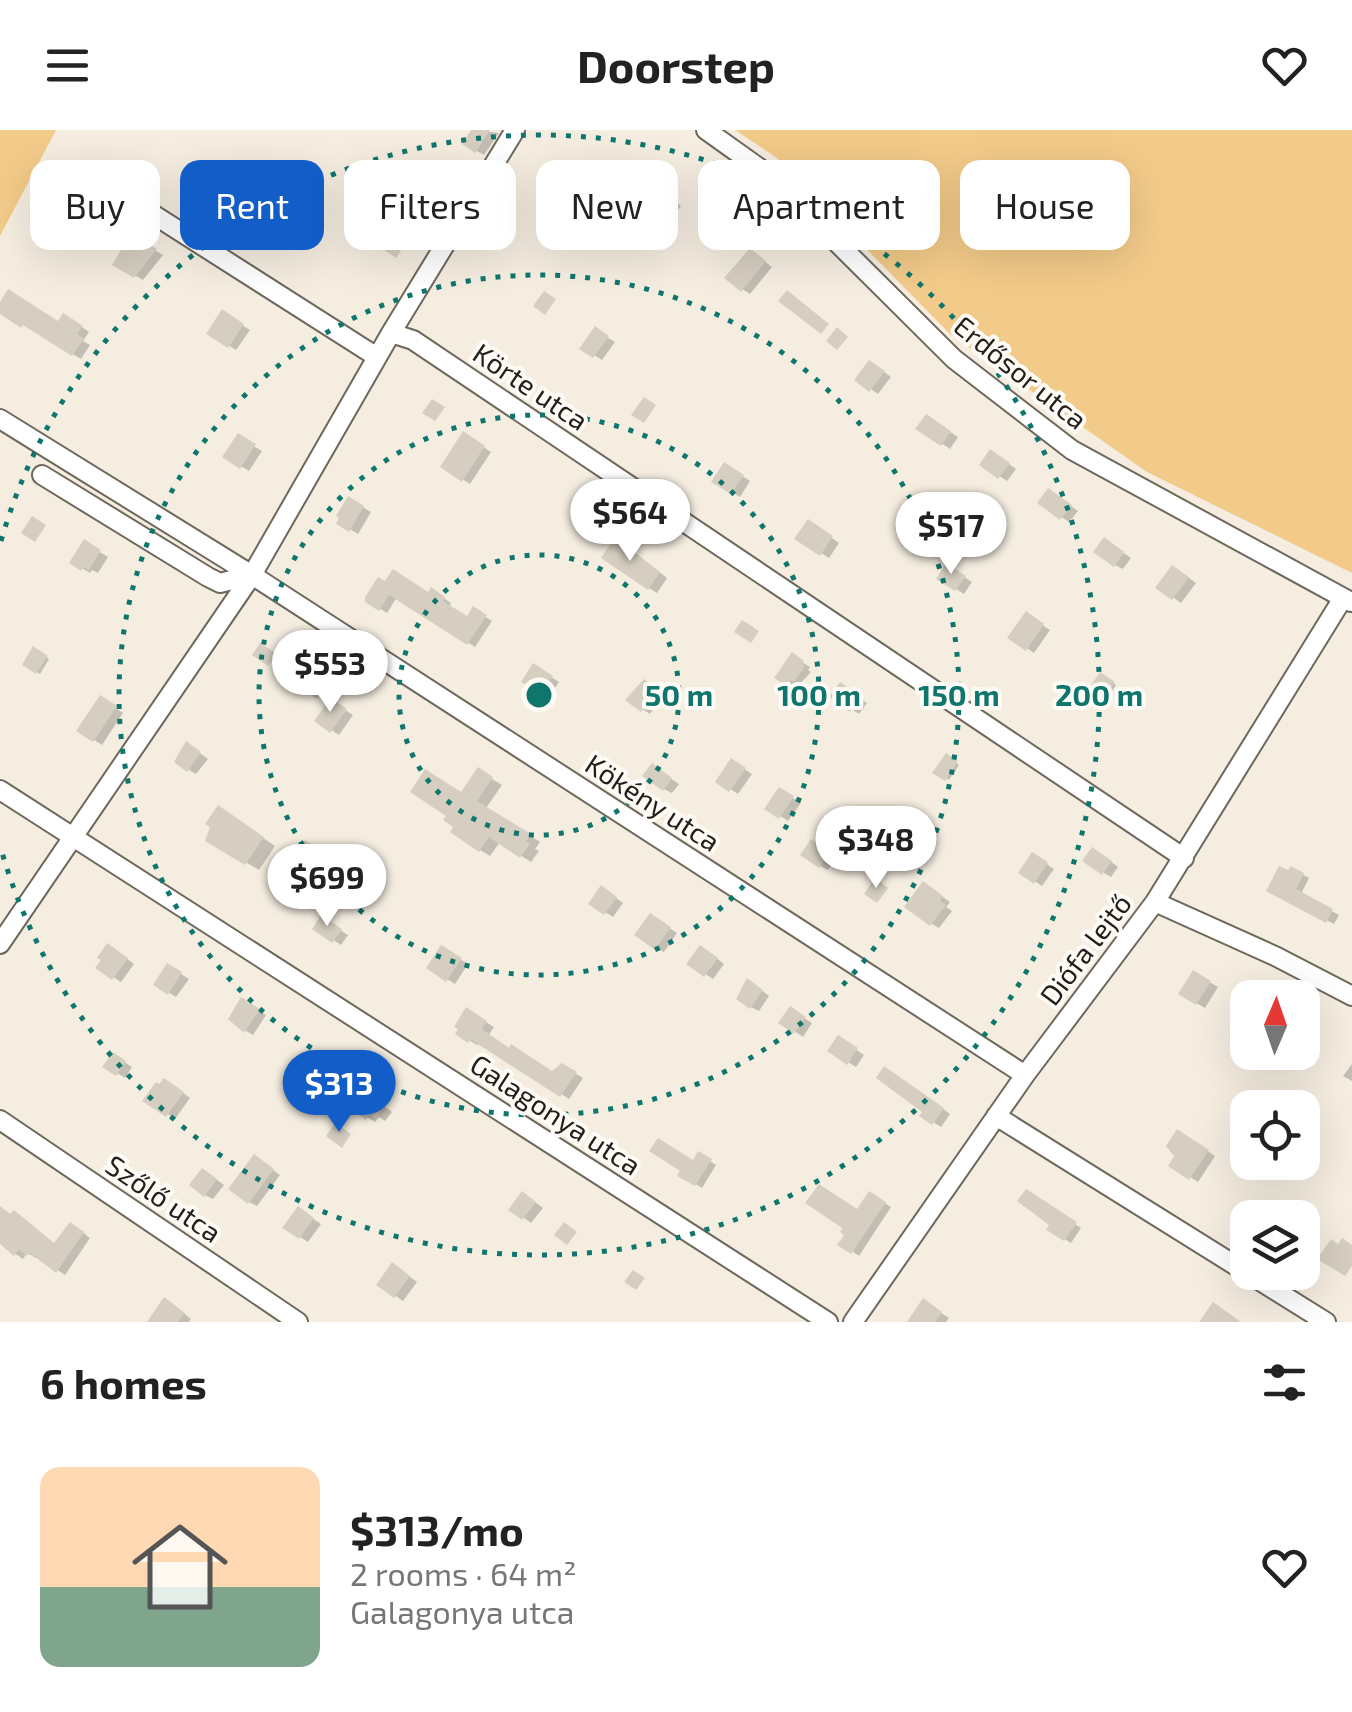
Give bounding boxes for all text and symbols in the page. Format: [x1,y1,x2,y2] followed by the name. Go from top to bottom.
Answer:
[40,38,95,93] icon: menu
[577,38,775,92] text: Doorstep
[1257,38,1312,93] icon: heart
[30,160,160,250] chip: Buy
[180,160,324,250] chip: Rent
[344,160,516,250] chip: Filters
[536,160,678,250] chip: New
[698,160,940,250] chip: Apartment
[960,160,1130,250] chip: House
[948,308,1094,436] street label: Erdősor utca
[467,335,595,437] street label: Körte utca
[571,479,689,564] pin: $564
[592,492,668,530] text: $564
[892,492,1010,577] pin: $517
[918,505,984,543] text: $517
[271,630,389,715] pin: $553
[294,643,366,681] text: $553
[645,676,713,712] text: 50 m
[777,676,861,712] text: 100 m
[918,676,1000,712] text: 150 m
[1055,676,1143,712] text: 200 m
[521,677,557,713] centre of rings
[579,746,727,858] street label: Kökény utca
[817,806,935,891] pin: $348
[837,819,915,857] text: $348
[268,844,386,929] pin: $699
[289,857,365,895] text: $699
[1032,887,1138,1011] street label: Diófa lejtő
[1230,980,1320,1070] north arrow
[1230,980,1320,1290] map controls
[464,1046,648,1182] street label: Galagonya utca
[280,1050,398,1135] pin: $313
[305,1063,373,1101] text: $313
[1230,1090,1320,1180] button: locate
[100,1147,228,1249] street label: Szőlő utca
[1230,1200,1320,1290] button: layers
[1257,1355,1312,1410] icon: filters
[40,1357,207,1407] text: 6 homes
[350,1504,524,1554] text: $313/mo
[120,1507,240,1627] icon: home
[1257,1540,1312,1595] icon: heart
[350,1554,576,1592] text: 2 rooms · 64 m²
[350,1592,574,1630] text: Galagonya utca

